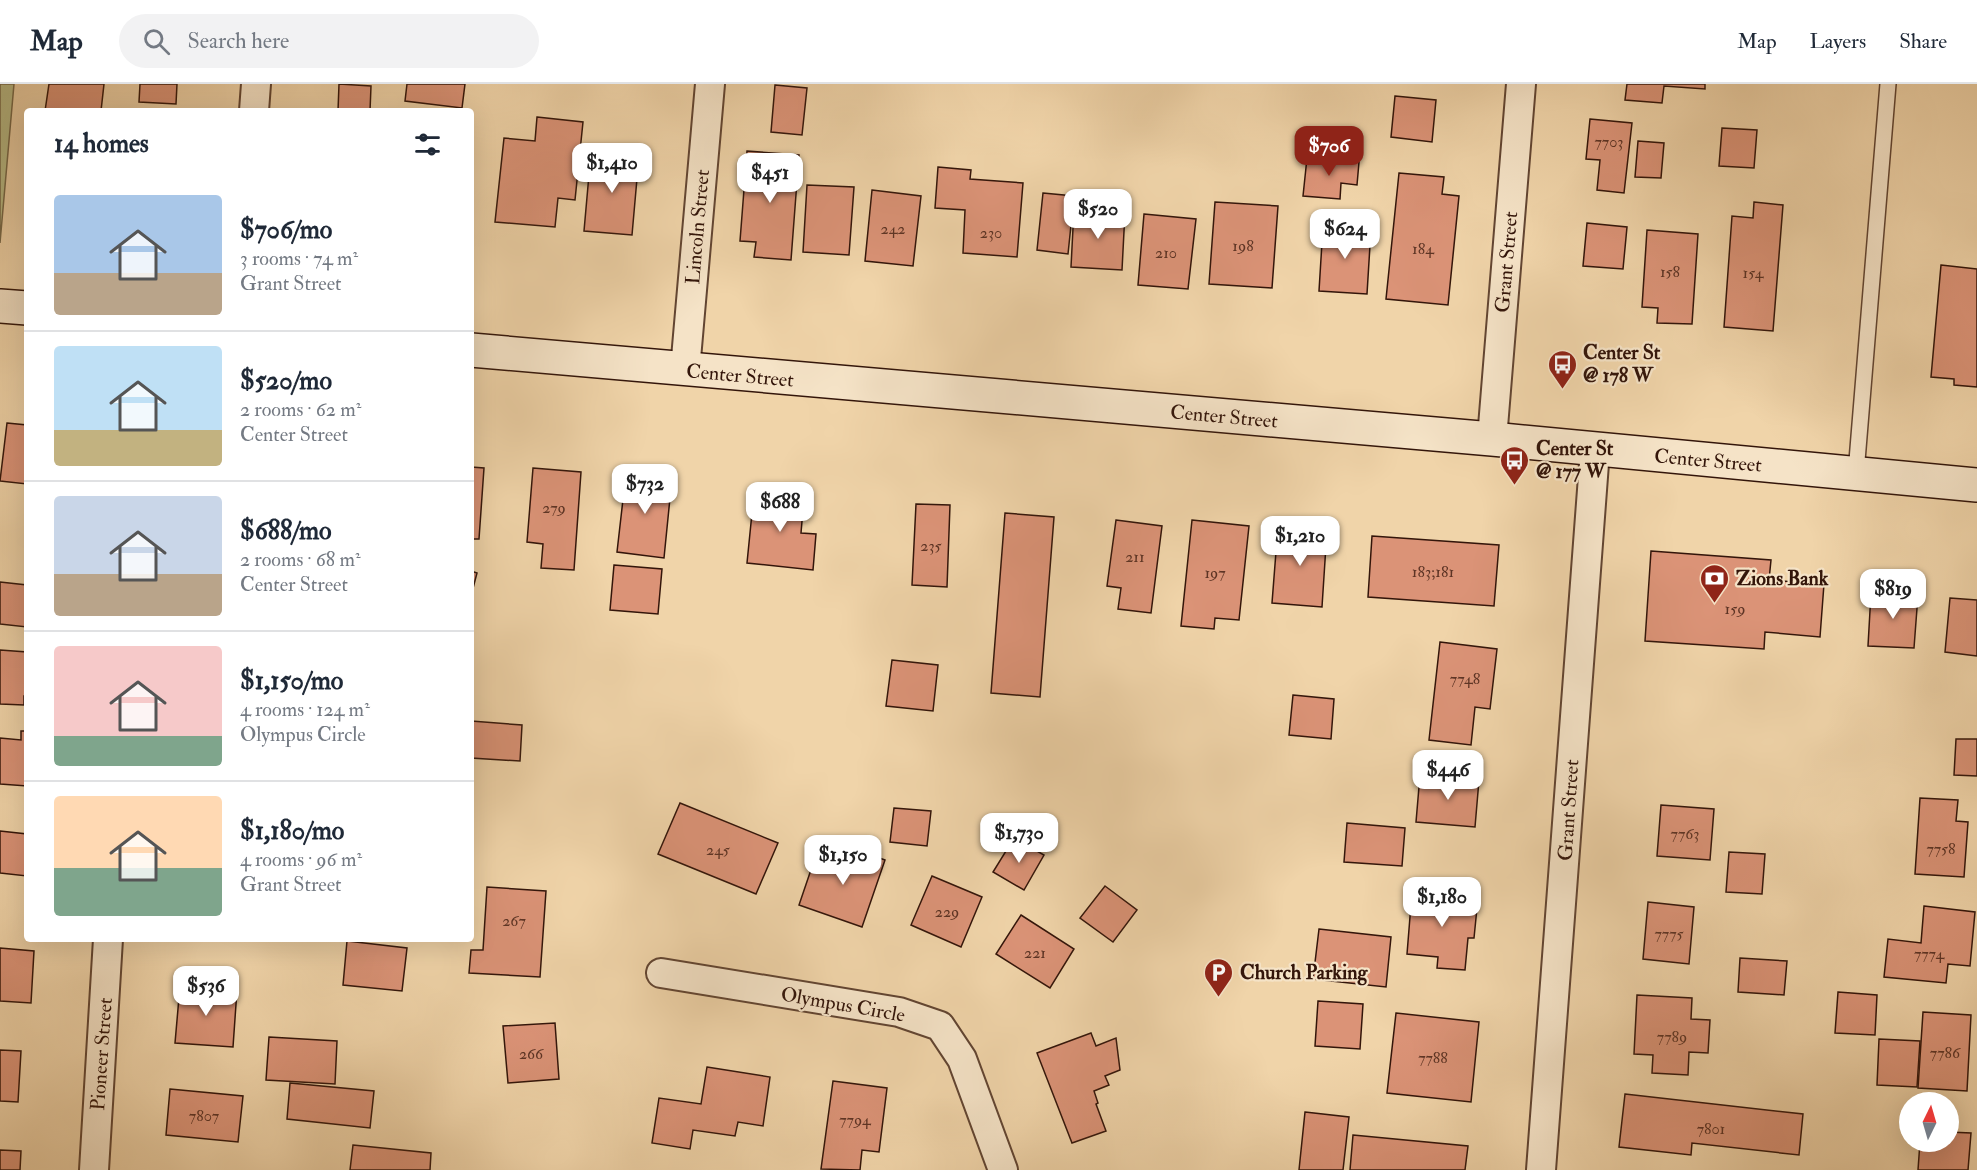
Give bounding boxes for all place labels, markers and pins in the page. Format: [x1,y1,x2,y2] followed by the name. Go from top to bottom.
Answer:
[1293,126,1365,177] pin: $706
[563,143,661,194] pin: $1,410
[734,153,806,204] pin: $451
[1062,189,1134,240] pin: $520
[1309,209,1381,260] pin: $624
[1583,340,1661,388] place label: Center St @ 178 W
[1546,348,1578,390] bus stop icon: Center St @ 178 W
[1536,436,1614,484] place label: Center St @ 177 W
[1499,444,1531,486] bus stop icon: Center St @ 177 W
[609,464,681,515] pin: $732
[744,482,816,533] pin: $688
[1251,516,1349,567] pin: $1,210
[1699,562,1731,604] bank icon: Zions Bank
[1736,566,1829,591] place label: Zions Bank
[1857,569,1929,620] pin: $819
[1412,750,1484,801] pin: $446
[970,813,1068,864] pin: $1,730
[794,835,892,886] pin: $1,150
[1393,877,1491,928] pin: $1,180
[1203,956,1235,998] parking icon: Church Parking
[1240,960,1369,986] place label: Church Parking
[170,966,242,1017] pin: $536

